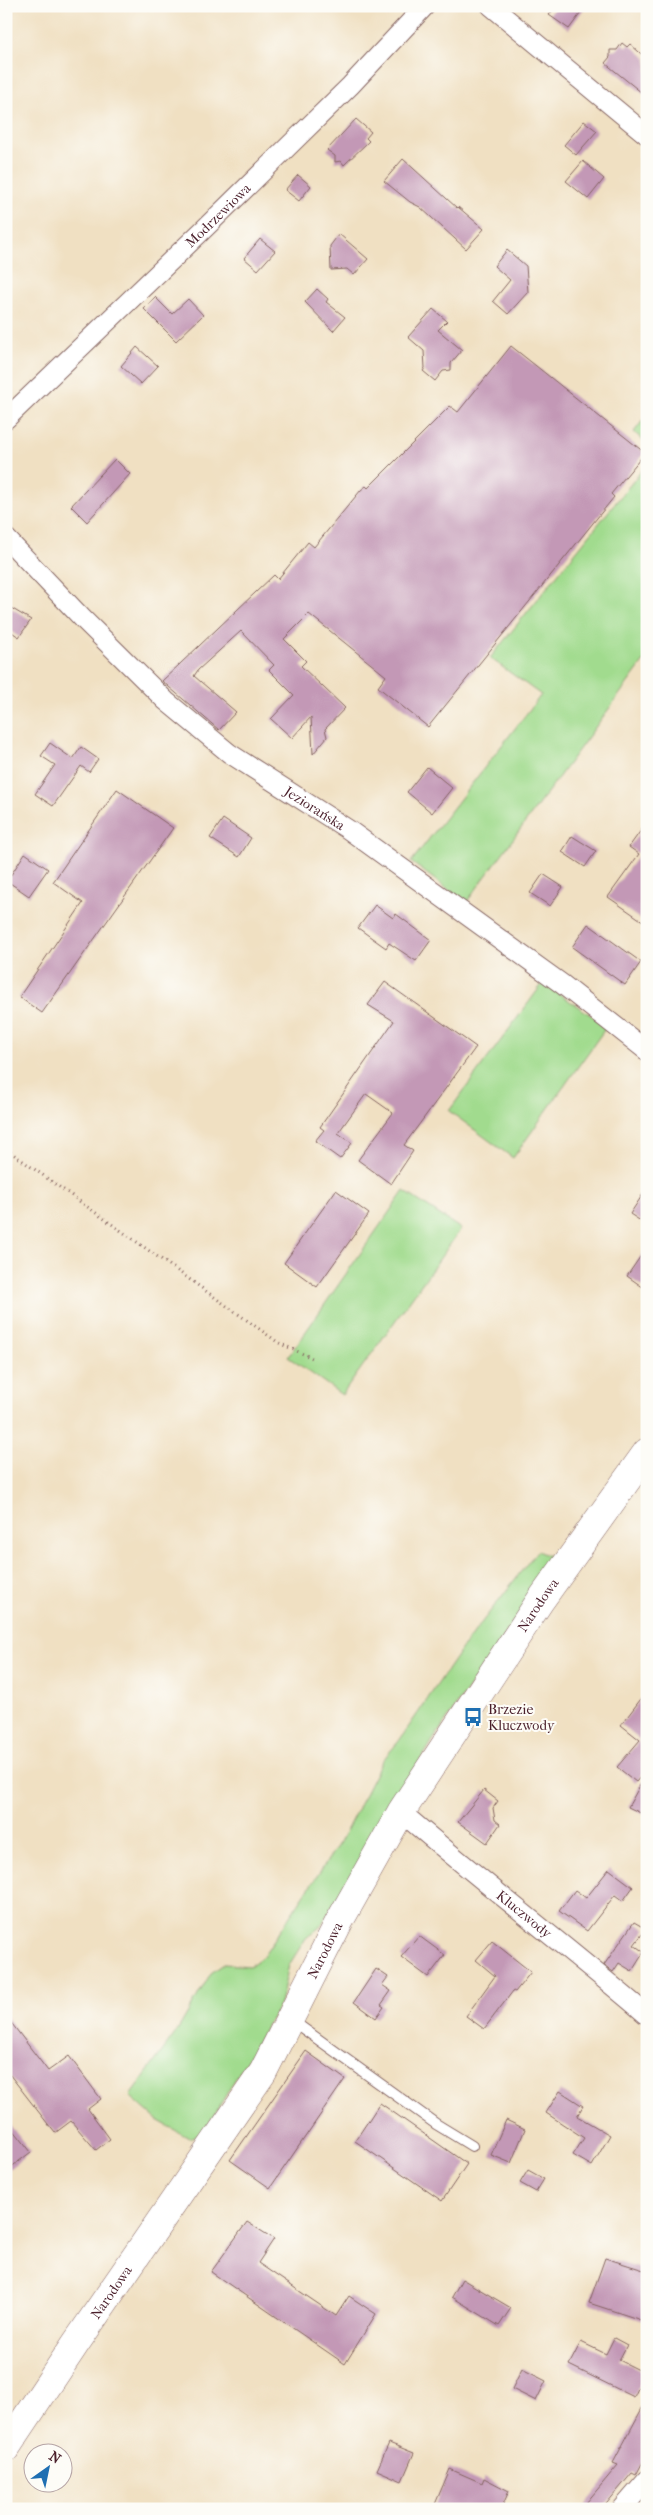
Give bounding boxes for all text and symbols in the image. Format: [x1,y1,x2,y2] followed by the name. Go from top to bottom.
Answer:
[182,180,255,251] street label: Modrzewiowa
[280,782,348,834] street label: Jeziorańska
[514,1575,563,1635] street label: Narodowa
[488,1701,555,1734] place label: Brzezie Kluczwody
[462,1706,484,1728] bus stop icon: Brzezie Kluczwody
[493,1887,555,1942] street label: Kluczwody
[304,1919,347,1981] street label: Narodowa
[87,2262,136,2322] street label: Narodowa
[22,2442,72,2492] north arrow
[46,2447,64,2468] text: N

